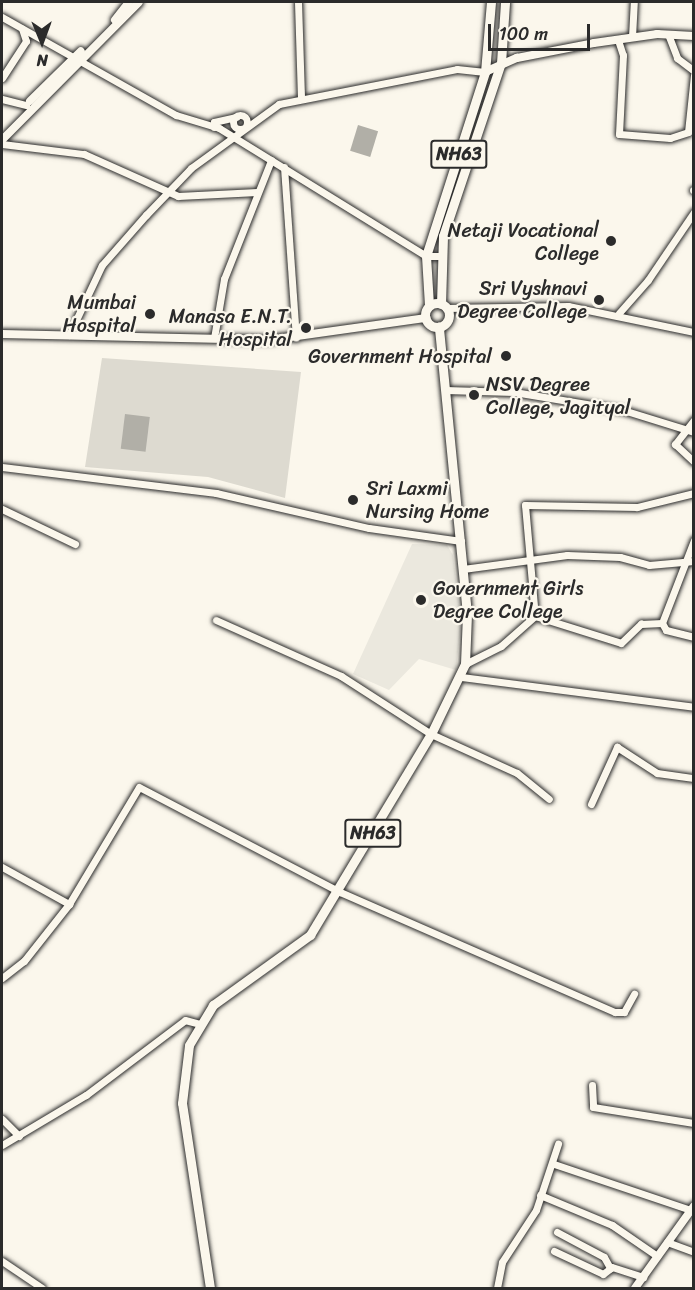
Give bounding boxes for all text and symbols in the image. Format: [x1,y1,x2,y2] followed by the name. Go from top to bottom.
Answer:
[12,12,72,72] north arrow
[491,12,593,50] scale bar
[499,18,548,50] text: 100 m
[37,46,48,75] text: N
[429,139,489,169] road number: NH63
[447,218,599,265] place label: Netaji Vocational College
[604,234,618,248] marker: Netaji Vocational College
[457,276,587,323] place label: Sri Vyshnavi Degree College
[63,290,136,337] place label: Mumbai Hospital
[592,293,606,307] marker: Sri Vyshnavi Degree College
[169,304,292,351] place label: Manasa E.N.T. Hospital
[141,305,159,323] marker: Mumbai Hospital
[297,319,315,337] marker: Manasa E.N.T. Hospital
[308,344,492,368] place label: Government Hospital
[497,347,515,365] marker: Government Hospital
[486,372,630,419] place label: NSV Degree College, Jagityal
[467,388,481,402] marker: NSV Degree College, Jagityal
[366,476,490,523] place label: Sri Laxmi Nursing Home
[344,491,362,509] marker: Sri Laxmi Nursing Home
[433,576,583,623] place label: Government Girls Degree College
[414,593,428,607] marker: Government Girls Degree College
[343,818,403,848] road number: NH63

